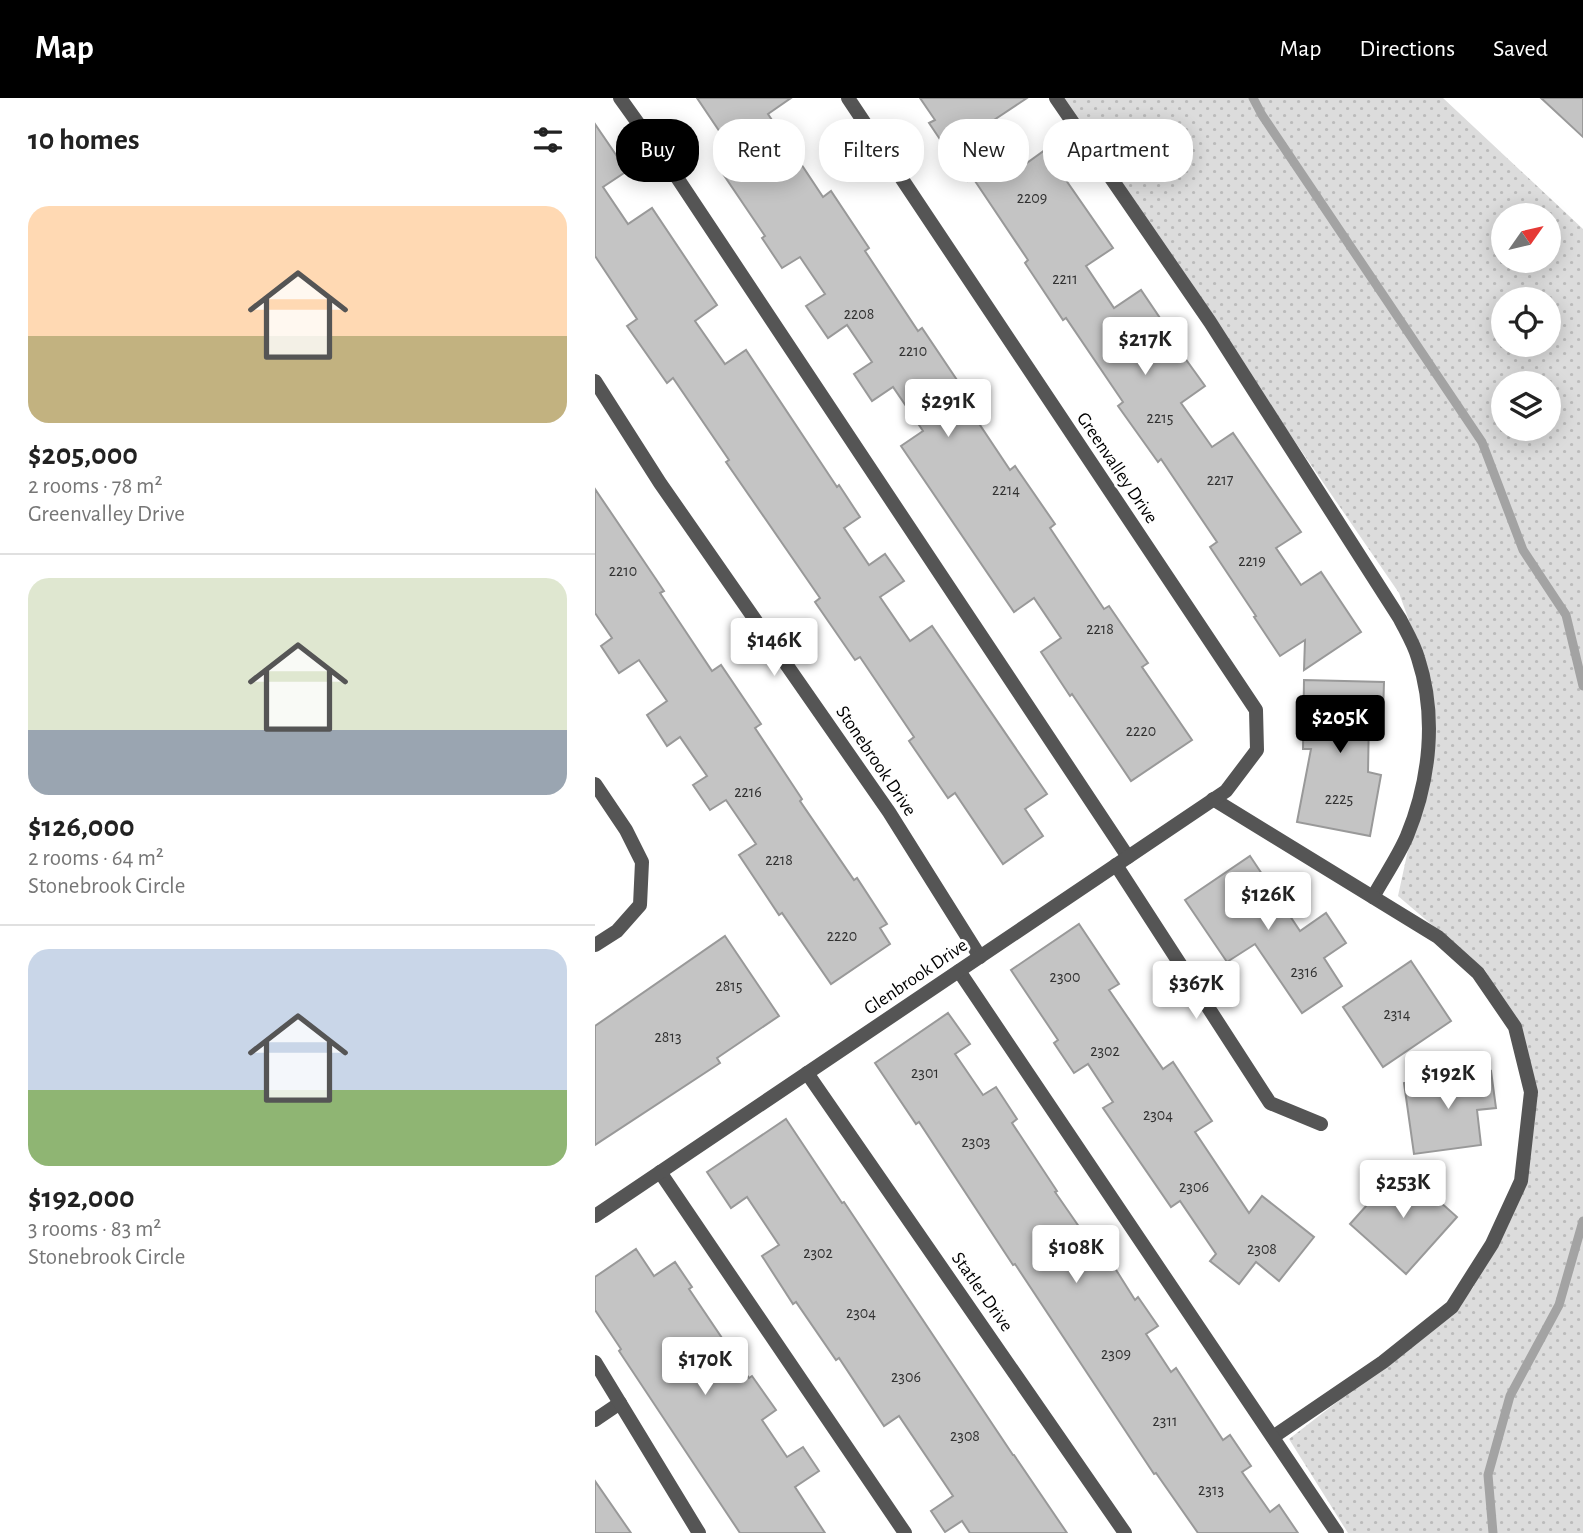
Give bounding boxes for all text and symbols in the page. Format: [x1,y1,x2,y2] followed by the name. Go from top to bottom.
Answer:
[35,32,94,65] text: Map
[1279,37,1321,61] text: Map
[1359,37,1455,61] text: Directions
[1493,37,1548,61] text: Saved
[616,119,699,182] chip: Buy
[713,119,805,182] chip: Rent
[819,119,924,182] chip: Filters
[938,119,1029,182] chip: New
[1043,119,1193,182] chip: Apartment
[529,121,567,159] icon: filters
[28,125,139,155] text: 10 homes
[1017,190,1047,206] house number: 2209
[1491,203,1561,273] north arrow
[1491,203,1561,441] map controls
[235,252,361,378] icon: home
[1052,271,1078,287] house number: 2211
[1491,287,1561,357] button: locate
[844,306,874,322] house number: 2208
[1096,317,1194,377] pin: $217K
[1119,328,1171,351] text: $217K
[899,343,927,359] house number: 2210
[1491,371,1561,441] button: layers
[899,380,997,439] pin: $291K
[921,390,975,413] text: $291K
[1073,409,1161,527] street label: Greenvalley Drive
[1147,410,1173,426] house number: 2215
[28,440,138,470] text: $205,000
[1207,472,1234,488] house number: 2217
[28,475,163,498] text: 2 rooms · 78 m²
[992,482,1020,498] house number: 2214
[28,503,185,526] text: Greenvalley Drive
[1238,553,1266,569] house number: 2219
[609,563,637,579] house number: 2210
[725,618,823,678] pin: $146K
[1086,621,1114,637] house number: 2218
[235,624,361,750] icon: home
[747,629,801,652] text: $146K
[1291,696,1389,755] pin: $205K
[832,703,920,819] street label: Stonebrook Drive
[1312,706,1368,729] text: $205K
[1126,723,1156,739] house number: 2220
[734,784,762,800] house number: 2216
[1325,791,1353,807] house number: 2225
[28,812,135,842] text: $126,000
[28,847,164,870] text: 2 rooms · 64 m²
[765,852,793,868] house number: 2218
[1219,872,1317,932] pin: $126K
[28,875,185,898] text: Stonebrook Circle
[1241,883,1295,906] text: $126K
[827,928,857,944] house number: 2220
[861,936,971,1018] street label: Glenbrook Drive
[1147,962,1245,1021] pin: $367K
[1291,964,1317,980] house number: 2316
[1050,969,1080,985] house number: 2300
[1169,972,1223,995] text: $367K
[715,978,743,994] house number: 2815
[235,995,361,1121] icon: home
[1383,1006,1411,1022] house number: 2314
[655,1029,681,1045] house number: 2813
[1090,1043,1120,1059] house number: 2302
[1399,1052,1497,1111] pin: $192K
[1421,1062,1475,1085] text: $192K
[911,1065,939,1081] house number: 2301
[1143,1107,1173,1123] house number: 2304
[962,1134,990,1150] house number: 2303
[1354,1160,1452,1220] pin: $253K
[1376,1171,1430,1194] text: $253K
[1179,1179,1209,1195] house number: 2306
[28,1183,135,1213] text: $192,000
[28,1218,161,1241] text: 3 rooms · 83 m²
[1027,1226,1125,1285] pin: $108K
[1048,1236,1104,1259] text: $108K
[1247,1241,1277,1257] house number: 2308
[803,1245,833,1261] house number: 2302
[28,1246,185,1269] text: Stonebrook Circle
[948,1249,1016,1335] street label: Statler Drive
[846,1305,876,1321] house number: 2304
[656,1338,754,1397] pin: $170K
[1101,1346,1131,1362] house number: 2309
[678,1348,732,1371] text: $170K
[891,1369,921,1385] house number: 2306
[1153,1413,1177,1429] house number: 2311
[950,1428,980,1444] house number: 2308
[1198,1482,1224,1498] house number: 2313

